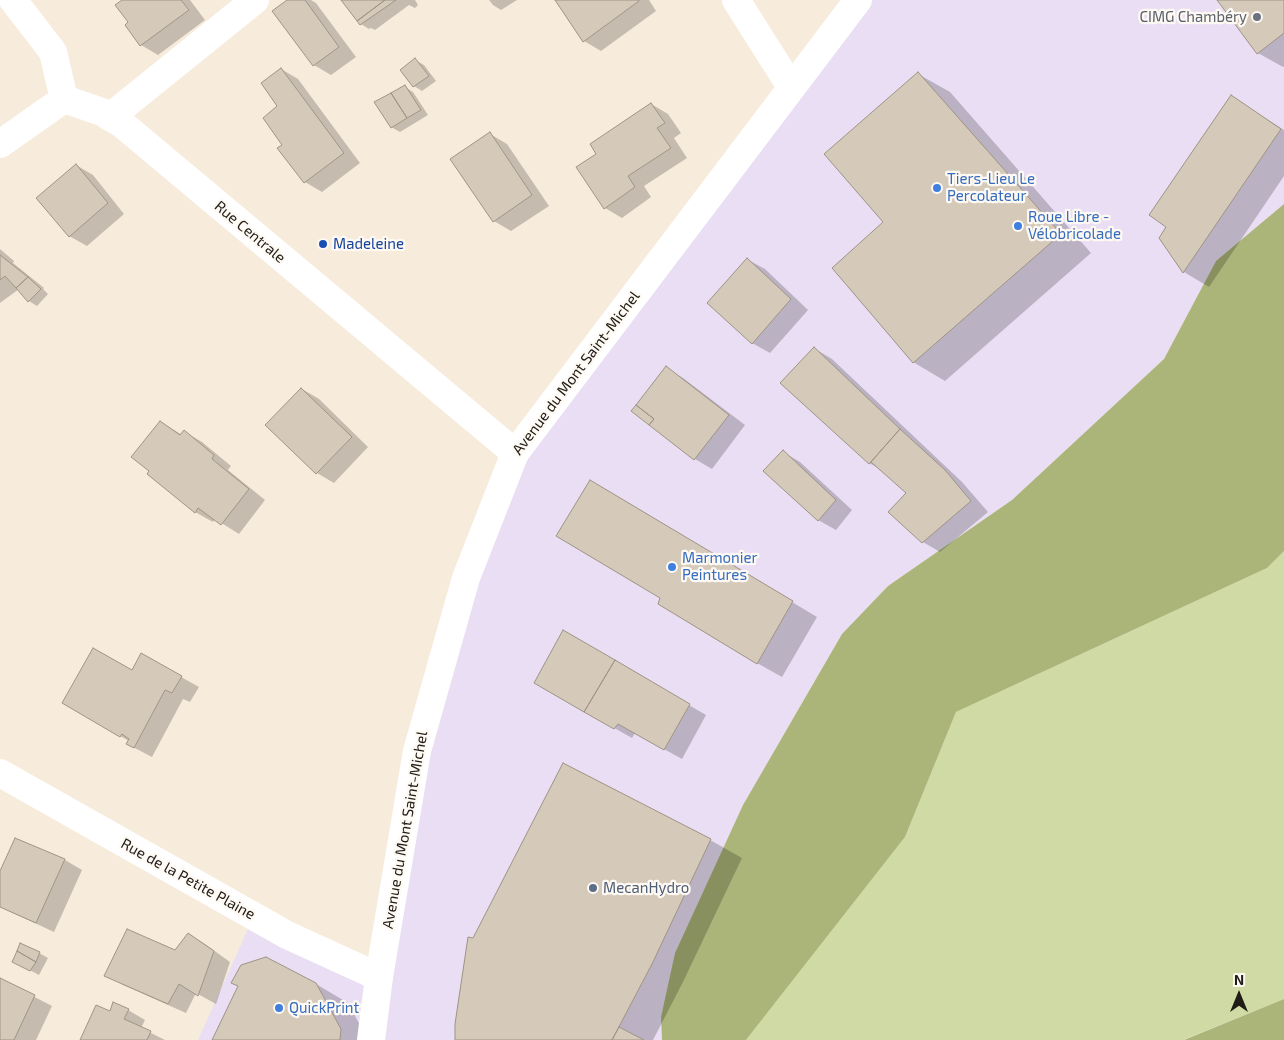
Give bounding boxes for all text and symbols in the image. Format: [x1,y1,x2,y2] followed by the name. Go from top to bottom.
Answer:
[1139,8,1247,26] place label: CIMG Chambéry
[1251,11,1263,23] marker: CIMG Chambéry
[947,170,1035,205] place label: Tiers-Lieu Le Percolateur
[931,182,943,194] marker: Tiers-Lieu Le Percolateur
[211,197,289,267] street label: Rue Centrale
[1028,208,1121,243] place label: Roue Libre - Vélobricolade
[1012,220,1024,232] marker: Roue Libre - Vélobricolade
[333,235,404,253] place label: Madeleine
[317,238,329,250] marker: Madeleine
[508,288,644,458] street label: Avenue du Mont Saint-Michel
[682,549,758,584] place label: Marmonier Peintures
[666,561,678,573] marker: Marmonier Peintures
[379,730,431,930] street label: Avenue du Mont Saint-Michel
[118,835,258,923] street label: Rue de la Petite Plaine
[603,879,689,897] place label: MecanHydro
[587,882,599,894] marker: MecanHydro
[1214,970,1264,1020] north arrow
[1234,971,1244,988] text: N
[289,999,359,1017] place label: QuickPrint
[273,1002,285,1014] marker: QuickPrint

